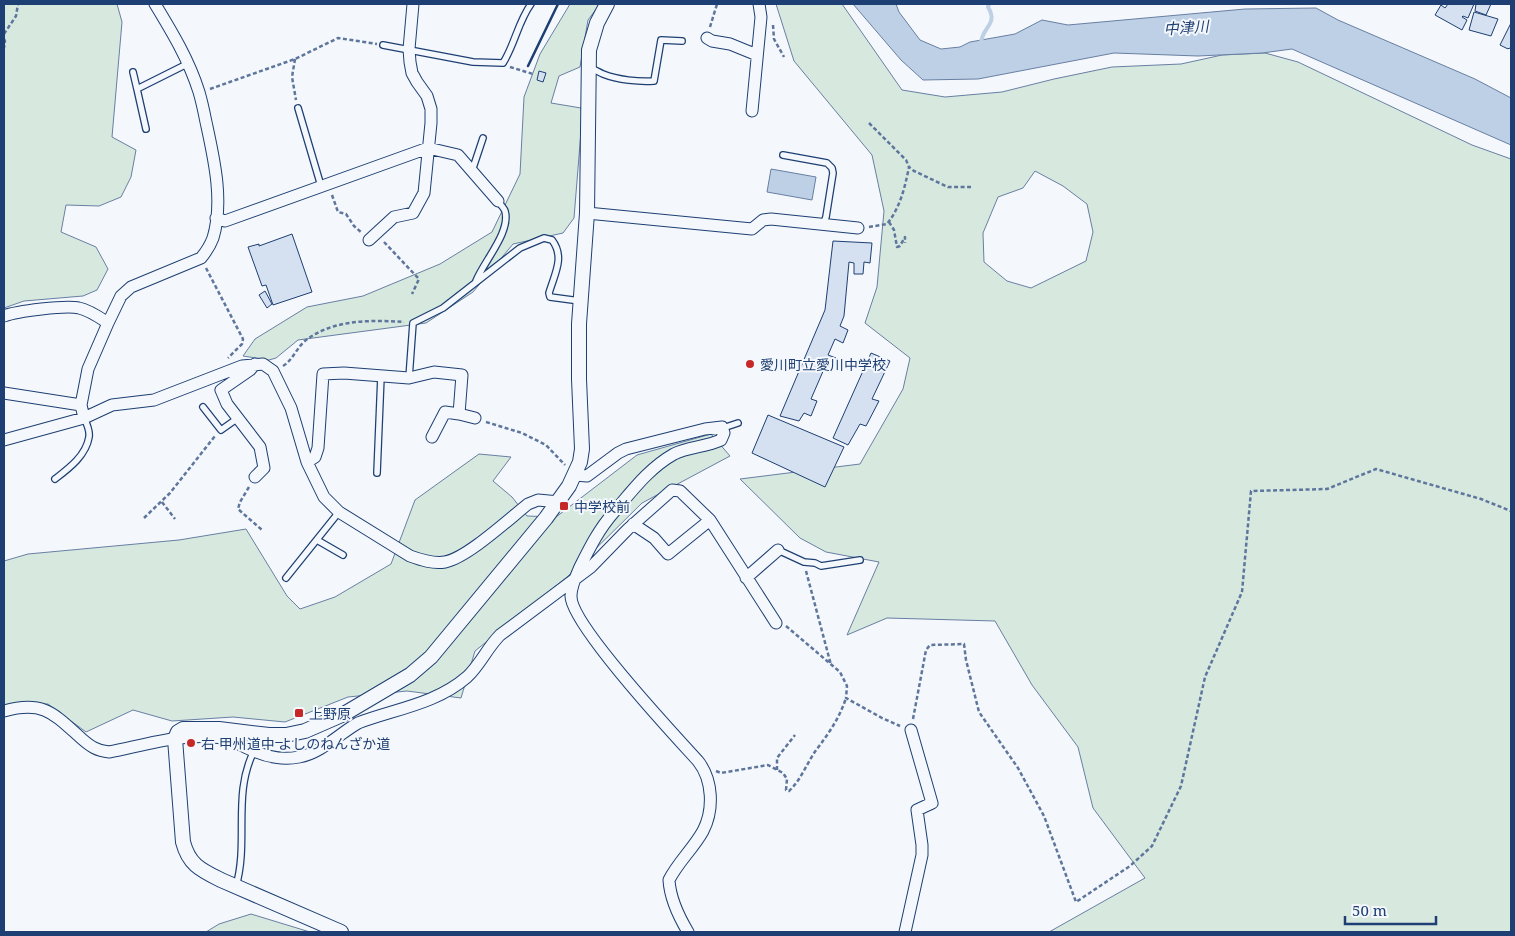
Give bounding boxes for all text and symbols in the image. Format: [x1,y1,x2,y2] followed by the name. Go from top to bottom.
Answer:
[1163,15,1211,39] water label: 中津川
[760,355,886,374] place label: 愛川町立愛川中学校
[744,358,756,370] marker: 愛川町立愛川中学校
[574,497,630,516] place label: 中学校前
[558,500,570,512] marker: 中学校前
[309,704,351,723] place label: 上野原
[293,707,305,719] marker: 上野原
[201,734,390,753] place label: 右 甲州道中 よしのねんざか道
[185,737,197,749] marker: 右 甲州道中 よしのねんざか道
[1345,894,1436,926] scale bar
[1352,900,1387,920] text: 50 m

